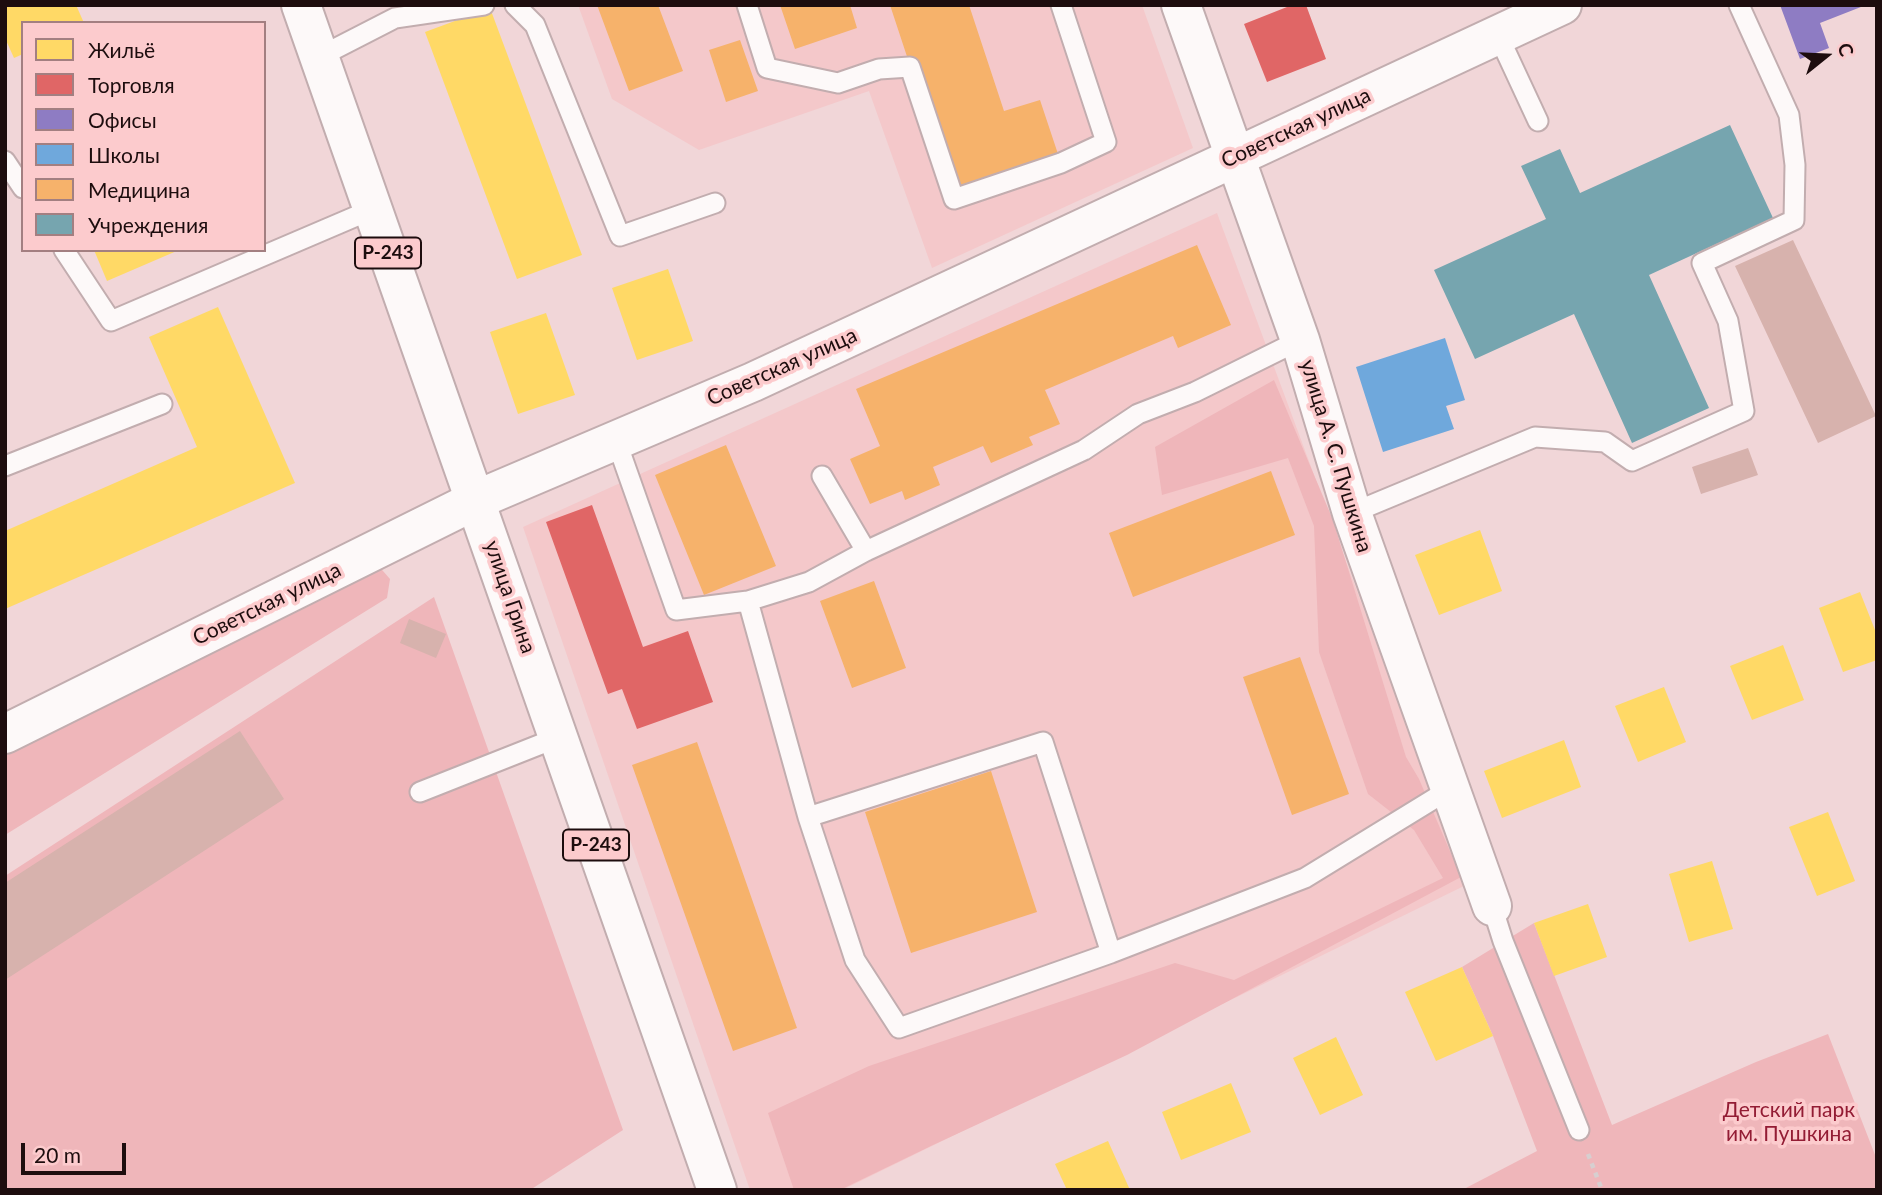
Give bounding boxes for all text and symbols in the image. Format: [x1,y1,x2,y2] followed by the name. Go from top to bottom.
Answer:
[21,21,266,252] legend
[1791,21,1861,91] north arrow
[88,37,155,62] text: Жильё
[1834,40,1859,59] text: С
[88,72,175,97] text: Торговля
[1217,82,1375,174] street label: Советская улица
[88,107,157,132] text: Офисы
[88,142,160,167] text: Школы
[88,177,190,202] text: Медицина
[88,212,208,237] text: Учреждения
[355,238,421,268] road number: Р-243
[703,323,861,411] street label: Советская улица
[1295,357,1377,555] street label: улица А. С. Пушкина
[479,537,541,657] street label: улица Грина
[189,557,345,651] street label: Советская улица
[563,830,629,860] road number: Р-243
[1723,1097,1855,1147] park label: Детский парк им. Пушкина
[24,1128,130,1172] scale bar
[34,1142,81,1167] text: 20 m

